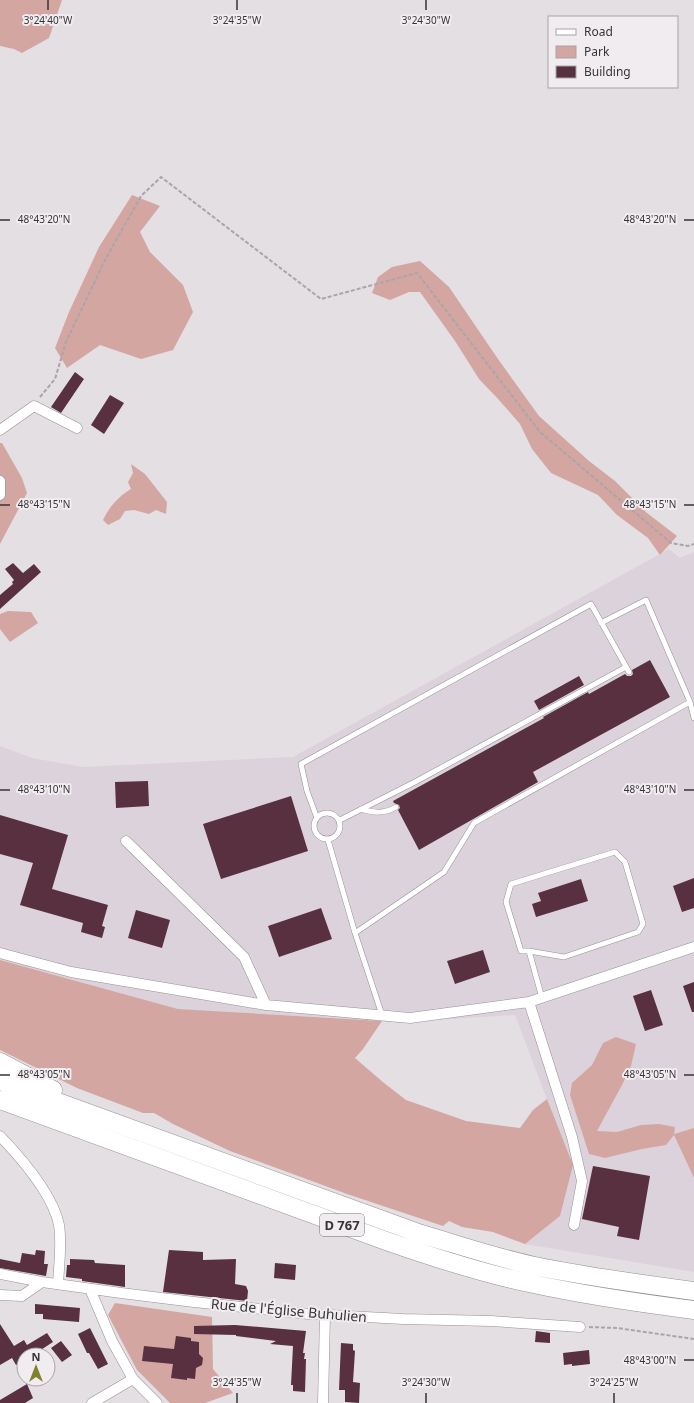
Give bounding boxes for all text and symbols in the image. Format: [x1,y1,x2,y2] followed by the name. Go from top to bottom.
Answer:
[24,13,73,27] text: 3°24'40"W
[213,13,262,27] text: 3°24'35"W
[402,13,451,27] text: 3°24'30"W
[548,16,678,88] legend
[584,23,613,40] text: Road
[584,43,610,60] text: Park
[584,63,631,80] text: Building
[18,212,70,226] text: 48°43'20"N
[624,212,676,226] text: 48°43'20"N
[18,497,70,511] text: 48°43'15"N
[624,497,676,511] text: 48°43'15"N
[18,782,70,796] text: 48°43'10"N
[624,782,676,796] text: 48°43'10"N
[18,1067,70,1081] text: 48°43'05"N
[624,1067,676,1081] text: 48°43'05"N
[320,1214,364,1236] road number: D 767
[210,1294,368,1326] street label: Rue de l'Église Buhulien
[16,1347,56,1387] north arrow
[32,1349,40,1364] text: N
[624,1353,676,1367] text: 48°43'00"N
[213,1375,262,1389] text: 3°24'35"W
[402,1375,451,1389] text: 3°24'30"W
[590,1375,639,1389] text: 3°24'25"W

